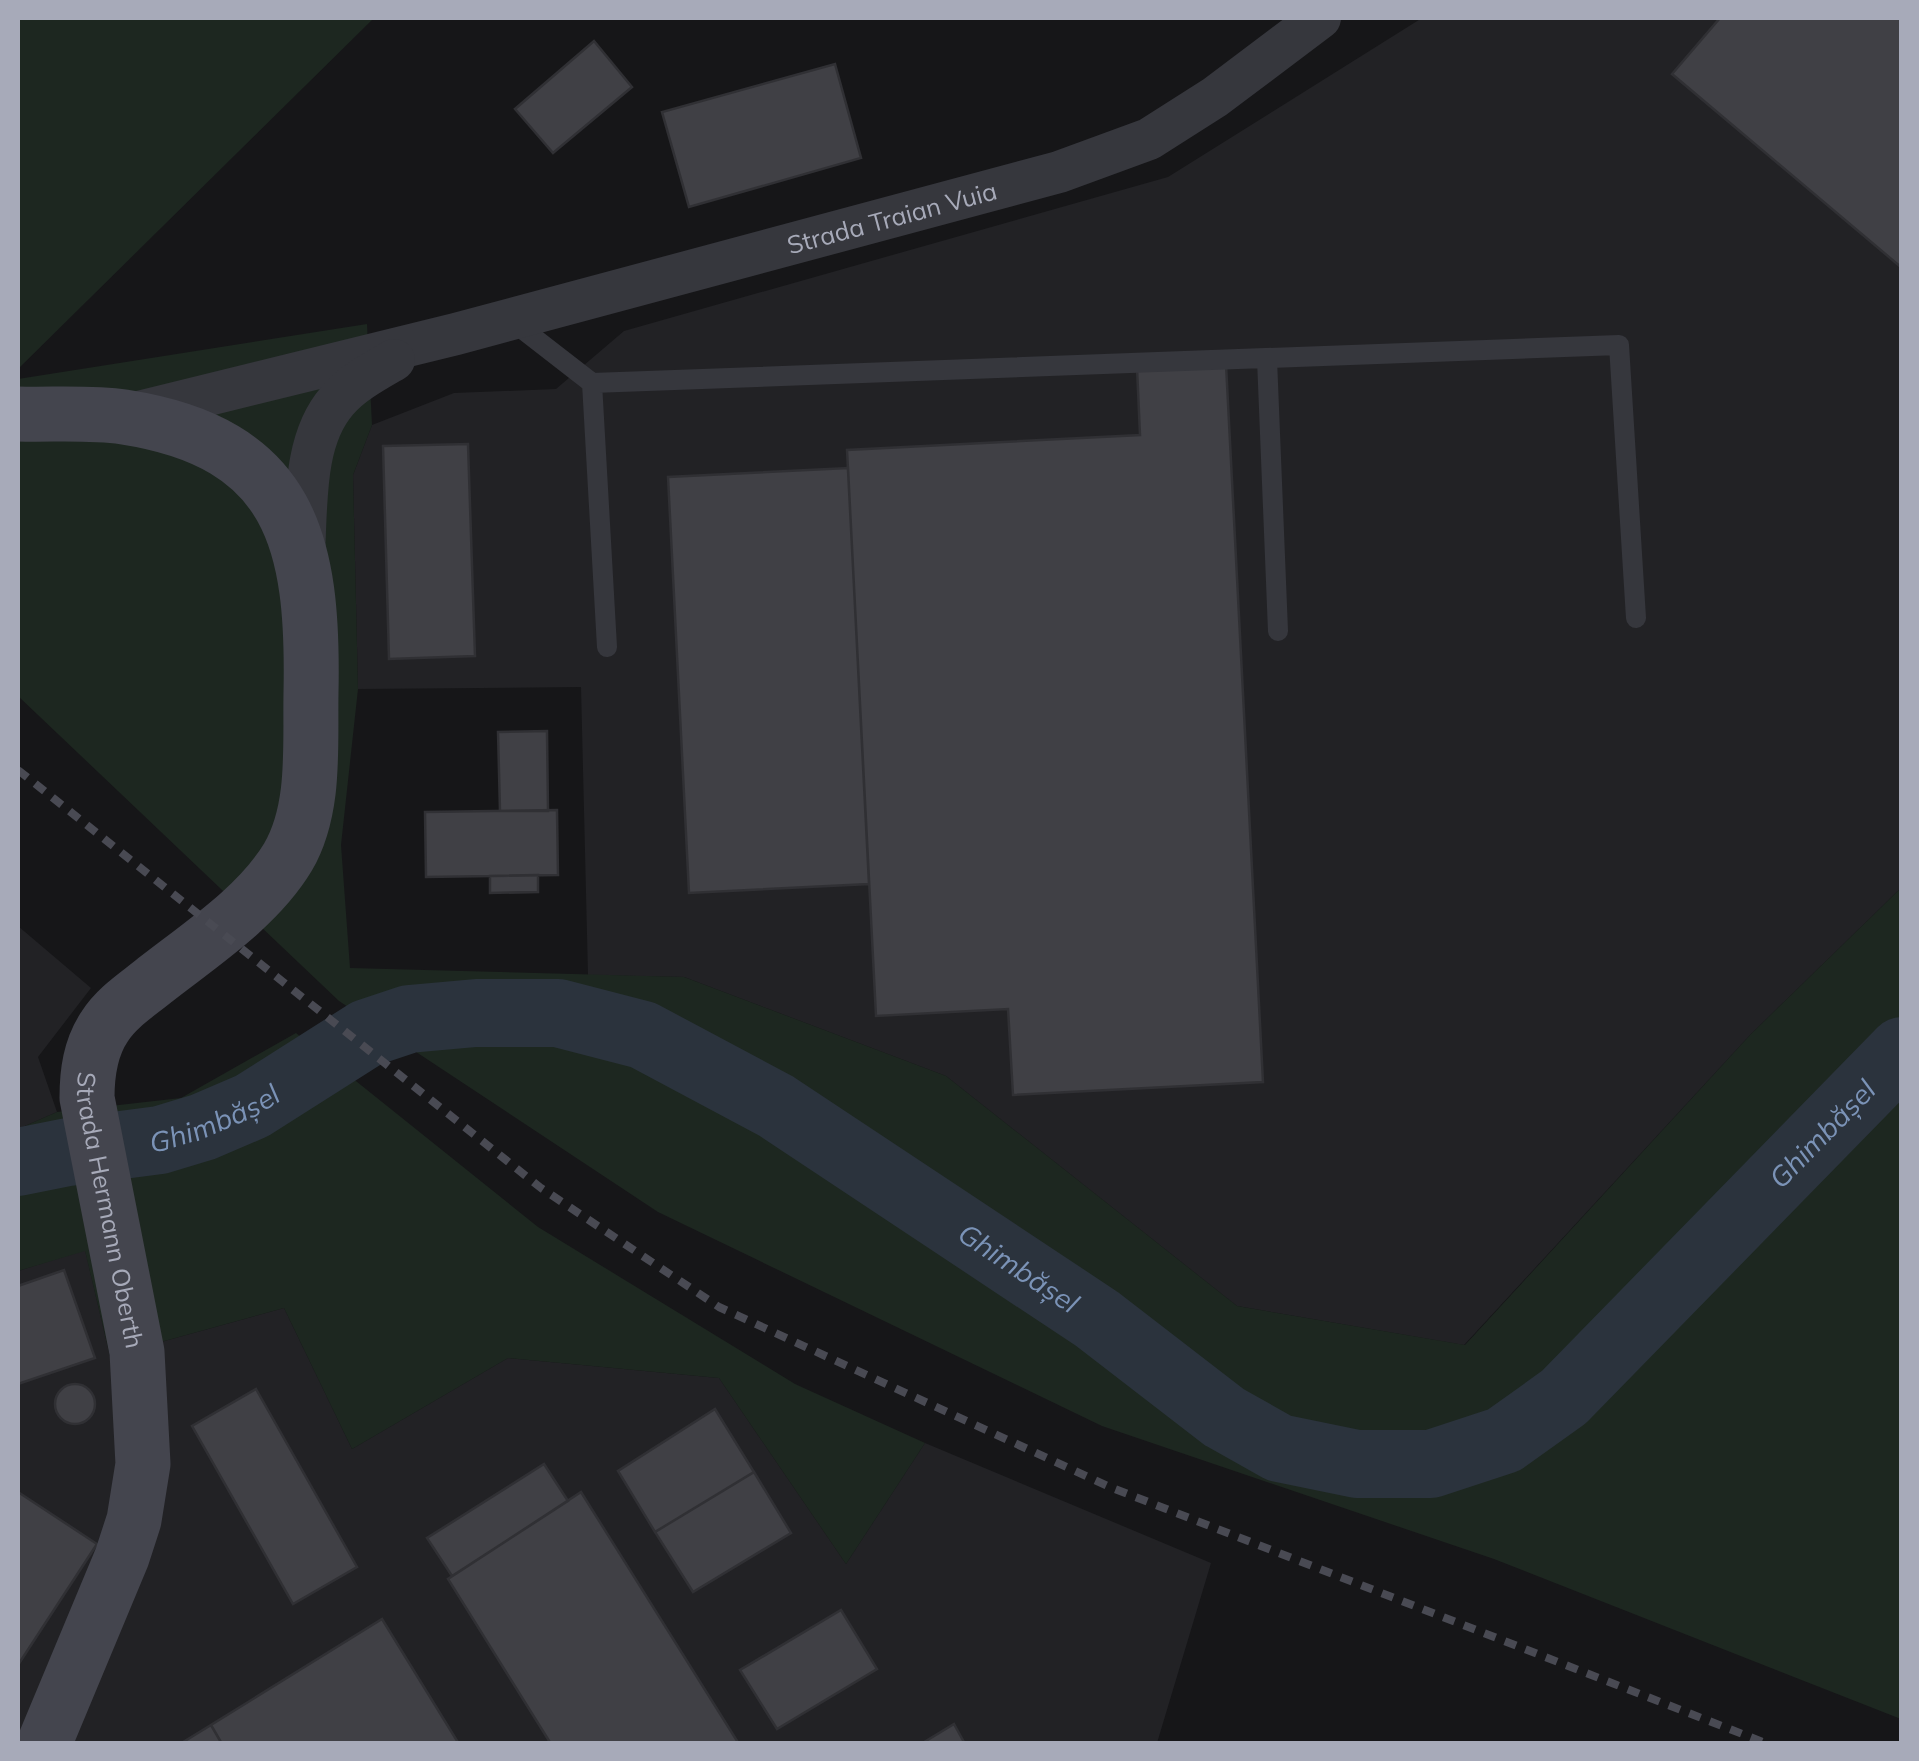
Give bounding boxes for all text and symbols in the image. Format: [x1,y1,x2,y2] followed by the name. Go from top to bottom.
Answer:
[784,174,1000,260] street label: Strada Traian Vuia
[71,1071,151,1351] street label: Strada Hermann Oberth
[1761,1072,1882,1195] water label: Ghimbășel
[147,1076,286,1159] water label: Ghimbășel
[952,1215,1086,1320] water label: Ghimbășel

